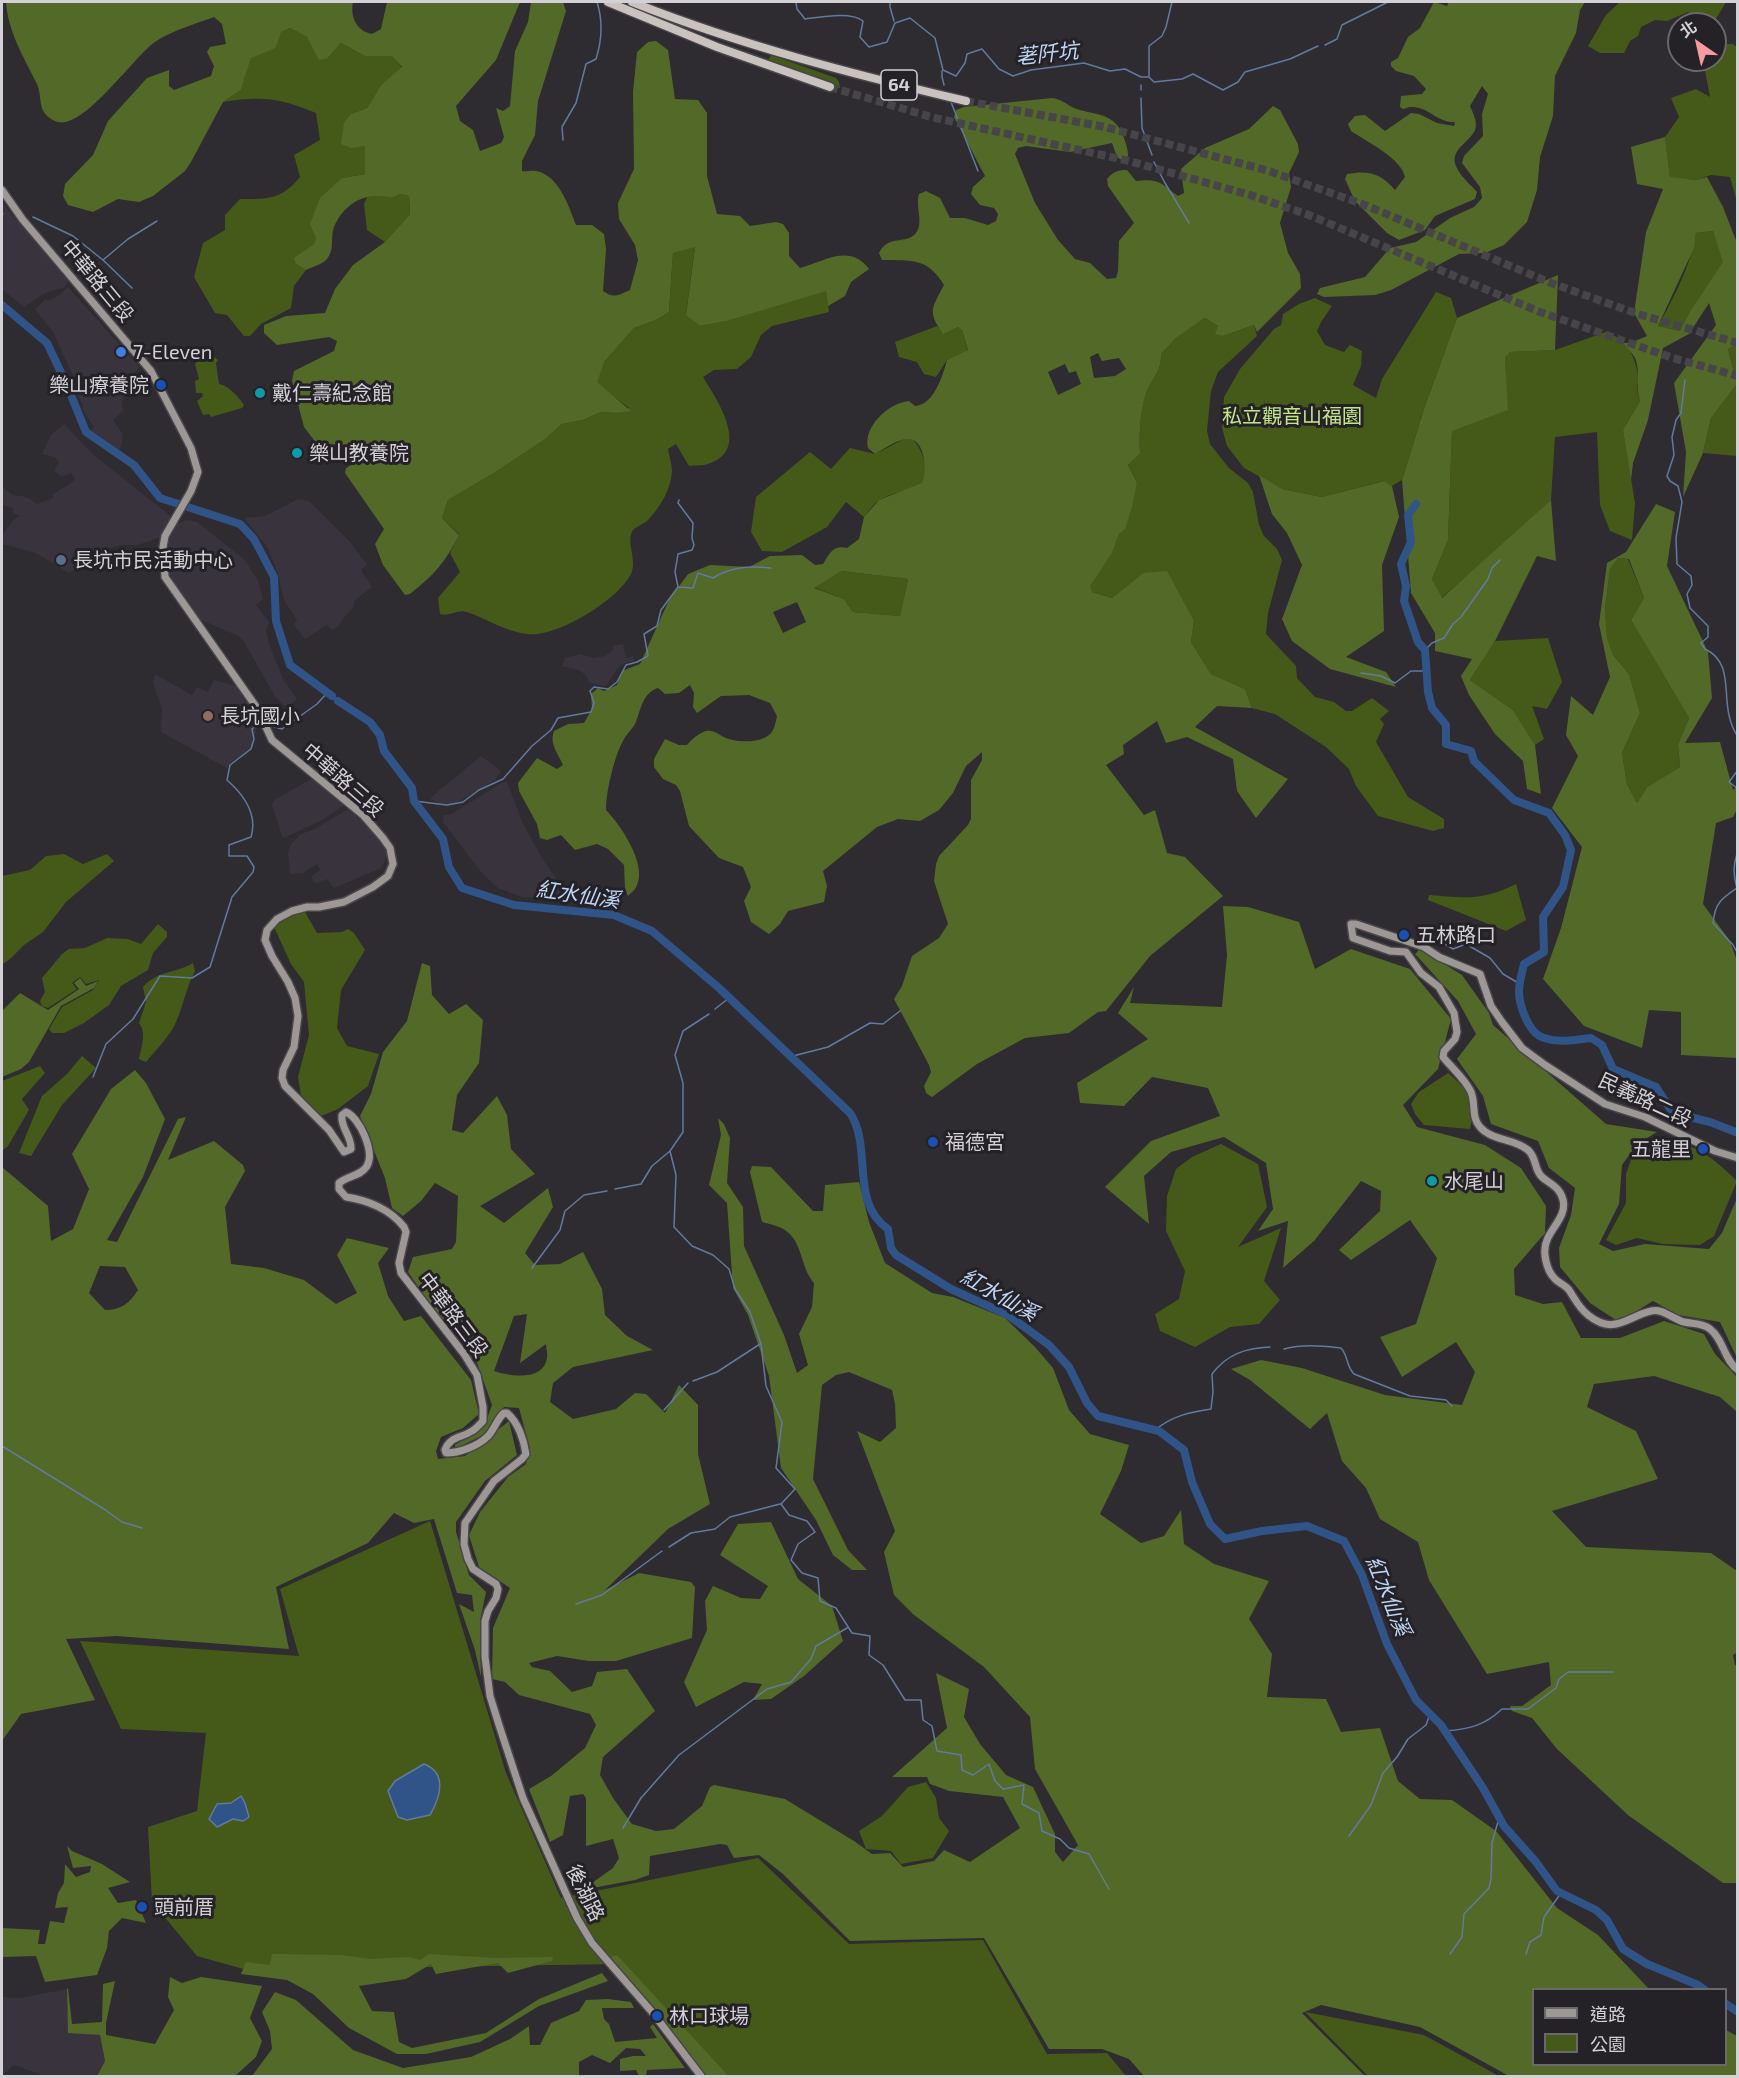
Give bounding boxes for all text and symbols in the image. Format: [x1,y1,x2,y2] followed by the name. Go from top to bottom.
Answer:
[1667,12,1727,72] north arrow
[1676,16,1700,41] text: 北
[1014,38,1080,70] water label: 荖阡坑
[881,70,917,100] road number: 64
[56,235,138,327] street label: 中華路三段
[133,340,212,364] place label: 7-Eleven
[114,345,128,359] marker: 7-Eleven
[49,373,149,397] place label: 樂山療養院
[154,378,168,392] marker: 樂山療養院
[272,381,392,405] place label: 戴仁壽紀念館
[253,386,267,400] marker: 戴仁壽紀念館
[1222,404,1362,428] park label: 私立觀音山福園
[309,441,409,465] place label: 樂山教養院
[290,446,304,460] marker: 樂山教養院
[73,548,233,572] place label: 長坑市民活動中心
[54,553,68,567] marker: 長坑市民活動中心
[220,704,300,728] place label: 長坑國小
[201,709,215,723] marker: 長坑國小
[297,738,389,822] street label: 中華路三段
[535,877,621,913] water label: 紅水仙溪
[1416,923,1496,947] place label: 五林路口
[1397,928,1411,942] marker: 五林路口
[1595,1068,1695,1132] street label: 民義路二段
[945,1130,1005,1154] place label: 福德宮
[926,1135,940,1149] marker: 福德宮
[1631,1137,1691,1161] place label: 五龍里
[1696,1142,1710,1156] marker: 五龍里
[1444,1169,1504,1193] place label: 水尾山
[1425,1174,1439,1188] marker: 水尾山
[956,1264,1042,1326] water label: 紅水仙溪
[413,1268,493,1362] street label: 中華路三段
[1361,1552,1415,1640] water label: 紅水仙溪
[561,1861,609,1925] street label: 後湖路
[154,1895,214,1919] place label: 頭前厝
[135,1900,149,1914] marker: 頭前厝
[1532,1988,1727,2066] legend
[1590,2003,1626,2025] text: 道路
[669,2004,749,2028] place label: 林口球場
[650,2009,664,2023] marker: 林口球場
[1590,2033,1626,2055] text: 公園

